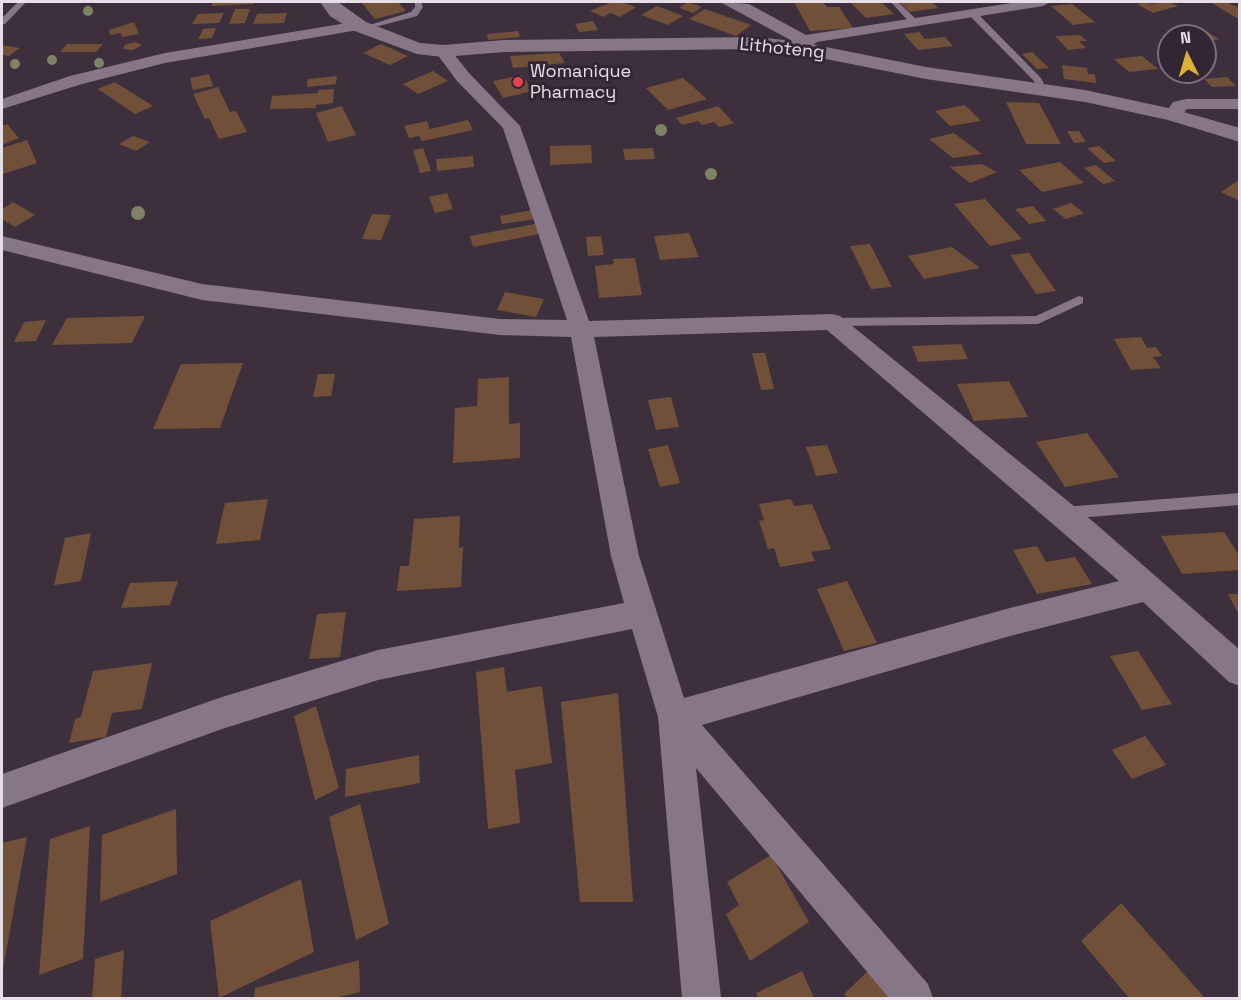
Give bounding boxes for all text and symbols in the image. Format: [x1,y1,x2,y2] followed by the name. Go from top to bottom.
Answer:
[1157,24,1217,84] north arrow
[1179,27,1192,48] text: N
[738,34,826,64] street label: Lithoteng
[530,61,631,104] place label: Womanique Pharmacy
[511,75,525,89] marker: Womanique Pharmacy

